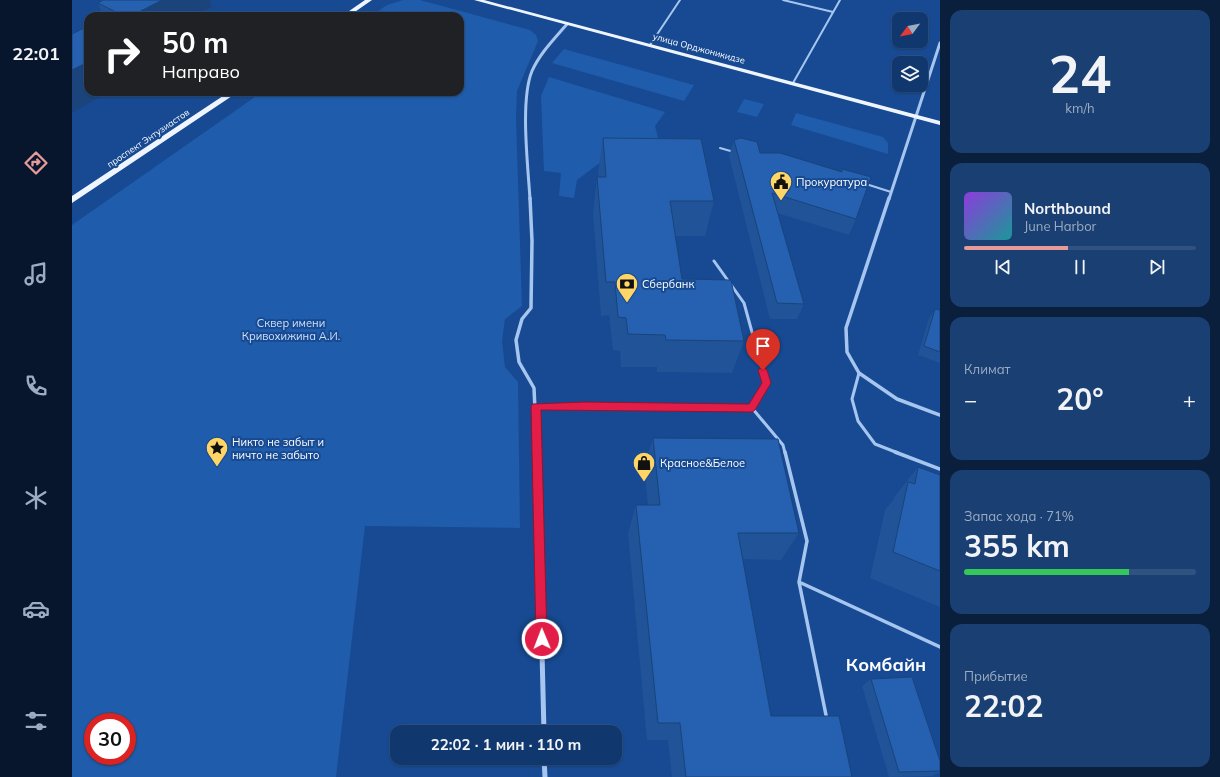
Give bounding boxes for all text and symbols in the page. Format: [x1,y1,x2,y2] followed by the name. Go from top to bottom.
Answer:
[892,12,928,48] north arrow
[892,12,928,92] map controls
[162,25,228,60] text: 50 m
[96,28,148,80] icon: right
[651,30,746,67] street label: улица Орджоникидзе
[1049,41,1111,106] text: 24
[12,42,60,65] text: 22:01
[892,56,928,92] button: layers
[162,60,240,83] text: Направо
[1065,100,1095,116] text: km/h
[105,106,192,171] street label: проспект Энтузиастов
[22,149,50,177] icon: directions
[768,169,794,202] public building icon: Прокуратура
[796,175,867,189] place label: Прокуратура
[1024,199,1111,218] text: Northbound
[1024,218,1096,234] text: June Harbor
[992,256,1014,278] icon: previous
[1069,256,1091,278] icon: pause
[1146,256,1168,278] icon: next
[22,260,50,288] icon: music
[614,271,640,304] bank icon: Сбербанк
[642,277,694,291] place label: Сбербанк
[242,316,340,343] park label: Сквер имени Кривохижина А.И.
[746,329,780,370] pin
[752,335,774,357] icon: arrive
[964,361,1011,377] text: Климат
[22,372,50,400] icon: phone
[1056,380,1104,418] text: 20°
[964,386,977,414] text: −
[1183,386,1196,414] text: +
[204,435,230,468] place icon: Никто не забыт и ничто не забыто
[232,435,324,462] place label: Никто не забыт и ничто не забыто
[631,450,657,483] shop icon: Красное&Белое
[660,456,745,470] place label: Красное&Белое
[22,484,50,512] icon: climate
[964,508,1074,524] text: Запас хода · 71%
[964,527,1070,565] text: 355 km
[22,595,50,623] icon: car
[521,618,563,660] position arrow
[846,653,926,676] district label: Комбайн
[964,668,1028,684] text: Прибытие
[964,687,1043,725] text: 22:02
[22,707,50,735] icon: filters
[84,713,136,765] speed limit sign: 30
[431,735,581,754] text: 22:02 · 1 мин · 110 m

